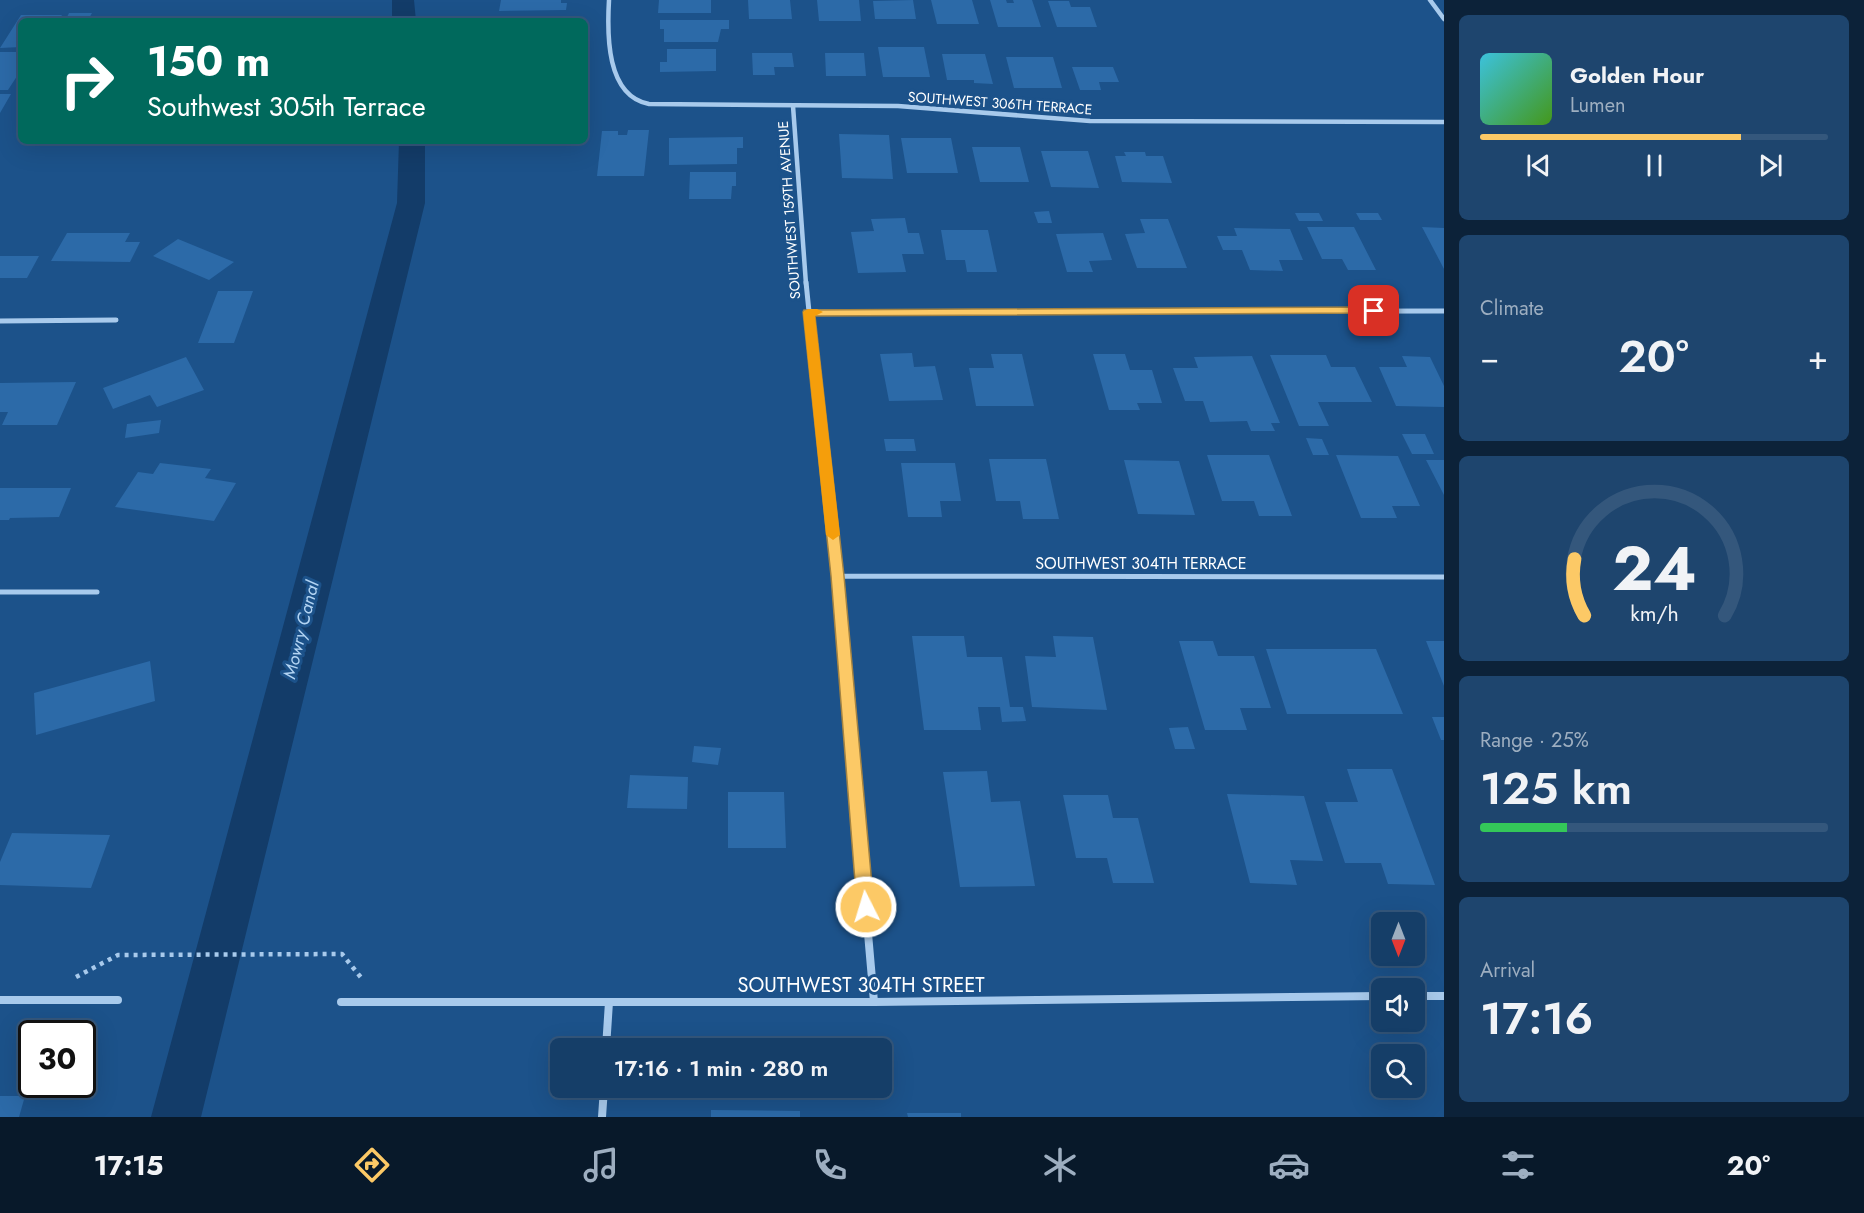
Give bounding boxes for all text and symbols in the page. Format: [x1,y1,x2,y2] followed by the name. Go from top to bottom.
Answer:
[147,31,270,92] text: 150 m
[48,42,126,120] icon: right
[1570,59,1704,91] text: Golden Hour
[147,87,426,126] text: Southwest 305th Terrace
[907,87,1093,119] street label: SOUTHWEST 306TH TERRACE
[1570,91,1626,120] text: Lumen
[773,120,805,300] street label: SOUTHWEST 159TH AVENUE
[1522,149,1555,182] icon: previous
[1638,149,1671,182] icon: pause
[1754,149,1787,182] icon: next
[1348,285,1399,336] pin
[1357,294,1390,327] icon: arrive
[1480,294,1544,323] text: Climate
[1618,324,1689,389] text: 20°
[1480,334,1499,381] text: −
[1808,334,1828,381] text: +
[1612,523,1696,613] text: 24
[1035,552,1247,575] street label: SOUTHWEST 304TH TERRACE
[276,577,326,682] water label: Mowry Canal
[1630,598,1678,629] text: km/h
[1480,726,1589,755] text: Range · 25%
[1480,756,1632,821] text: 125 km
[834,875,898,939] position arrow
[1371,912,1425,966] north arrow
[1371,912,1425,1098] map controls
[1480,956,1535,985] text: Arrival
[738,971,985,1000] street label: SOUTHWEST 304TH STREET
[1371,978,1425,1032] button: sound
[1480,986,1593,1051] text: 17:16
[18,1020,96,1098] speed limit sign: 30
[1371,1044,1425,1098] button: search
[614,1052,828,1084] text: 17:16 · 1 min · 280 m
[351,1144,393,1186] icon: directions
[580,1144,622,1186] icon: music
[809,1144,851,1186] icon: phone
[1039,1144,1081,1186] icon: climate
[1268,1144,1310,1186] icon: car
[1497,1144,1539,1186] icon: filters
[94,1146,164,1185] text: 17:15
[1727,1146,1770,1185] text: 20°

